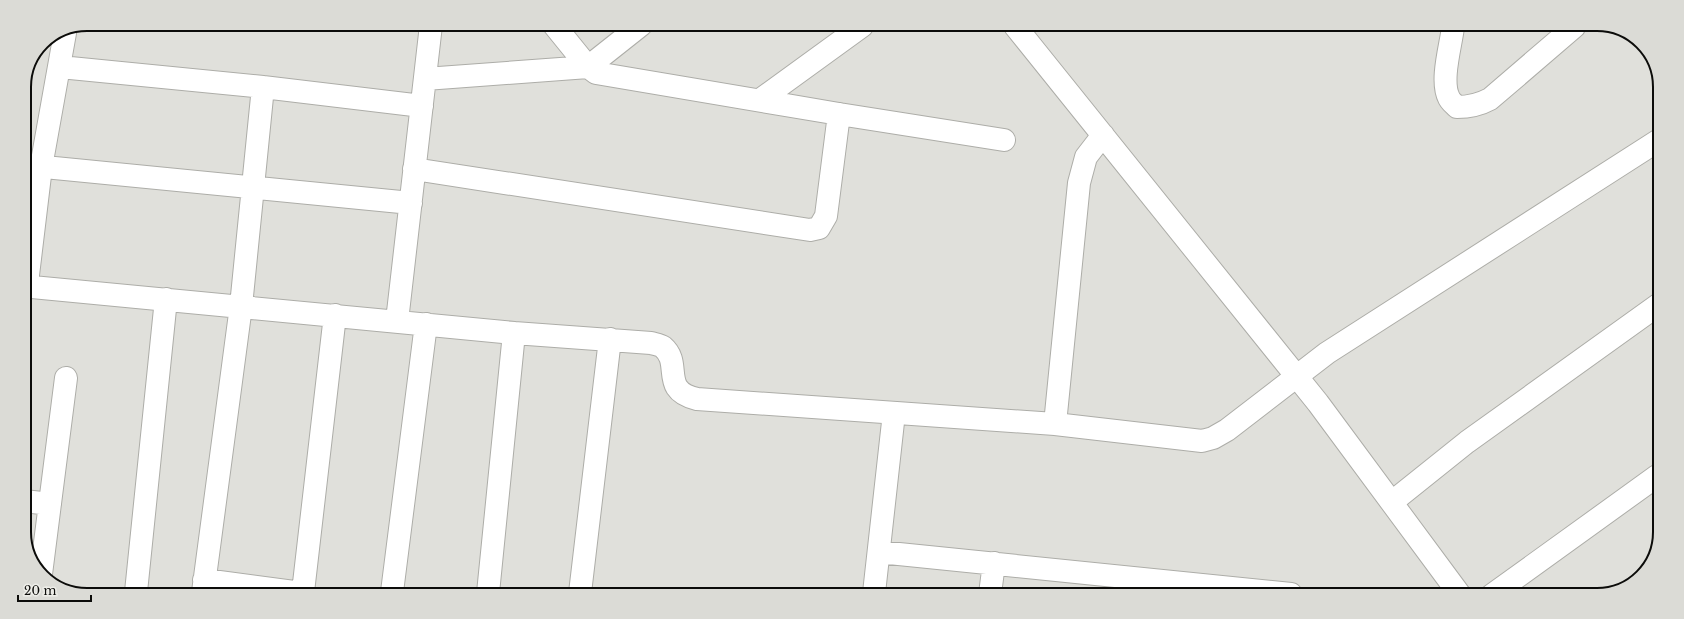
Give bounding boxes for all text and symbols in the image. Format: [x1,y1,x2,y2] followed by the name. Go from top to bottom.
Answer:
[18,577,91,603] scale bar
[24,583,56,598] text: 20 m

